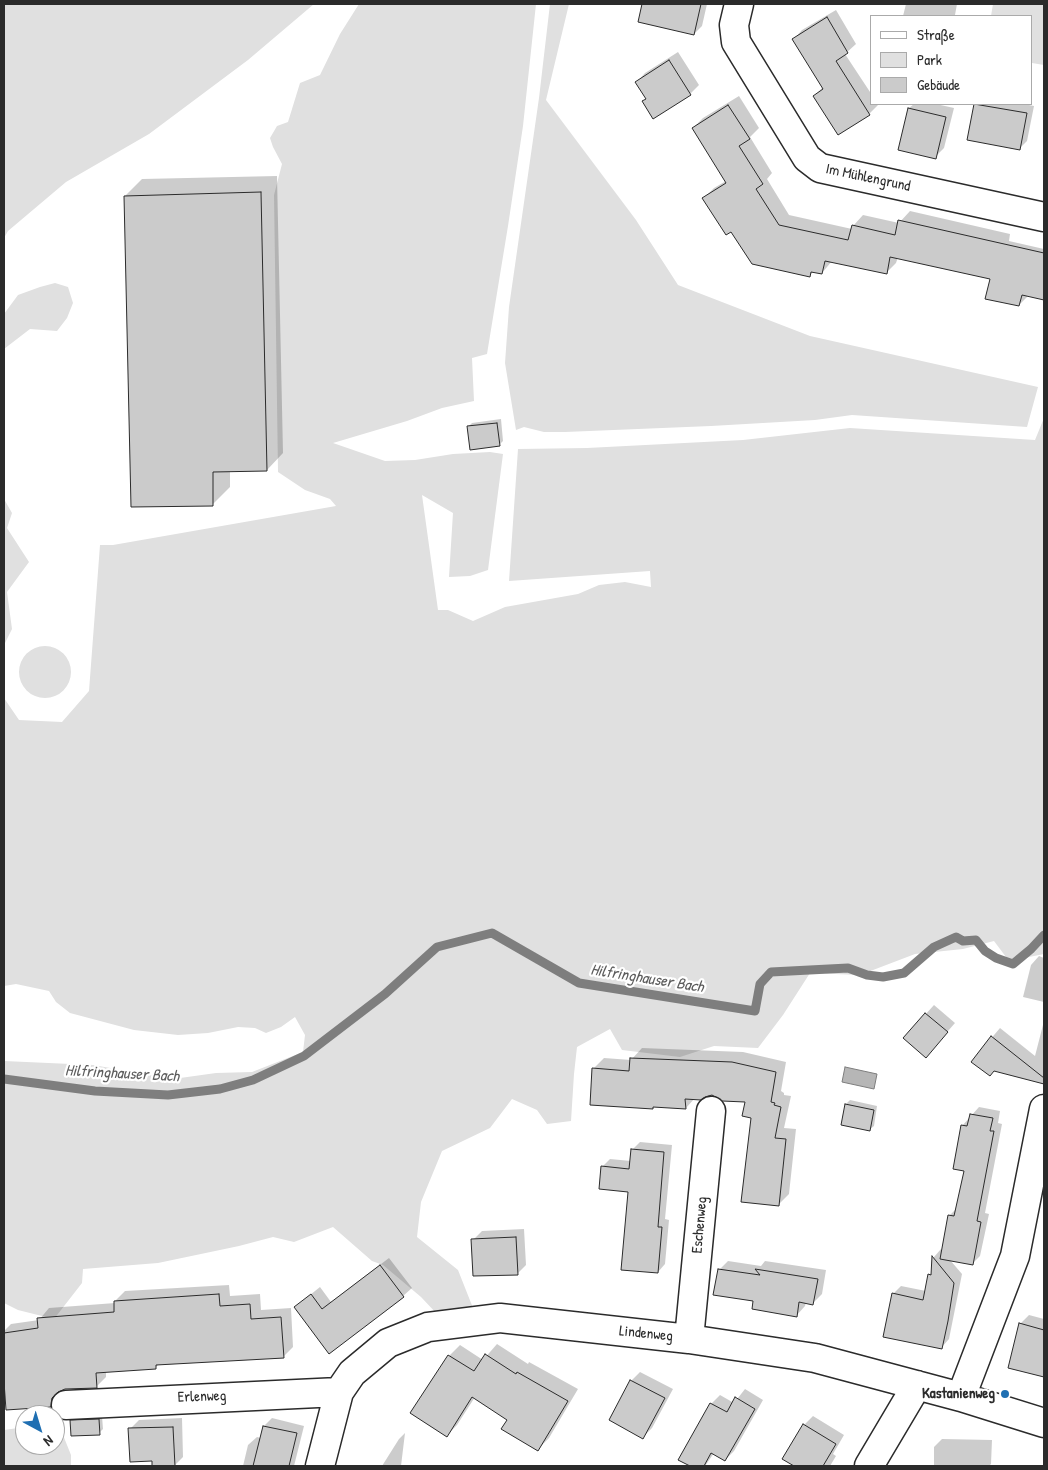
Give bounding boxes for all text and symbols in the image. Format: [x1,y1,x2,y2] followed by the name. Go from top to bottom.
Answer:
[870,15,1033,105] legend
[917,24,955,45] text: Straße
[917,49,942,70] text: Park
[917,74,960,95] text: Gebäude
[824,160,912,196] street label: Im Mühlengrund
[589,961,705,997] water label: Hilfringhauser Bach
[64,1061,180,1087] water label: Hilfringhauser Bach
[689,1196,711,1254] street label: Eschenweg
[618,1322,674,1346] street label: Lindenweg
[922,1385,995,1403] place label: Kastanienweg
[177,1387,227,1407] street label: Erlenweg
[999,1388,1011,1400] marker: Kastanienweg
[15,1405,65,1455] north arrow
[40,1432,58,1451] text: N

